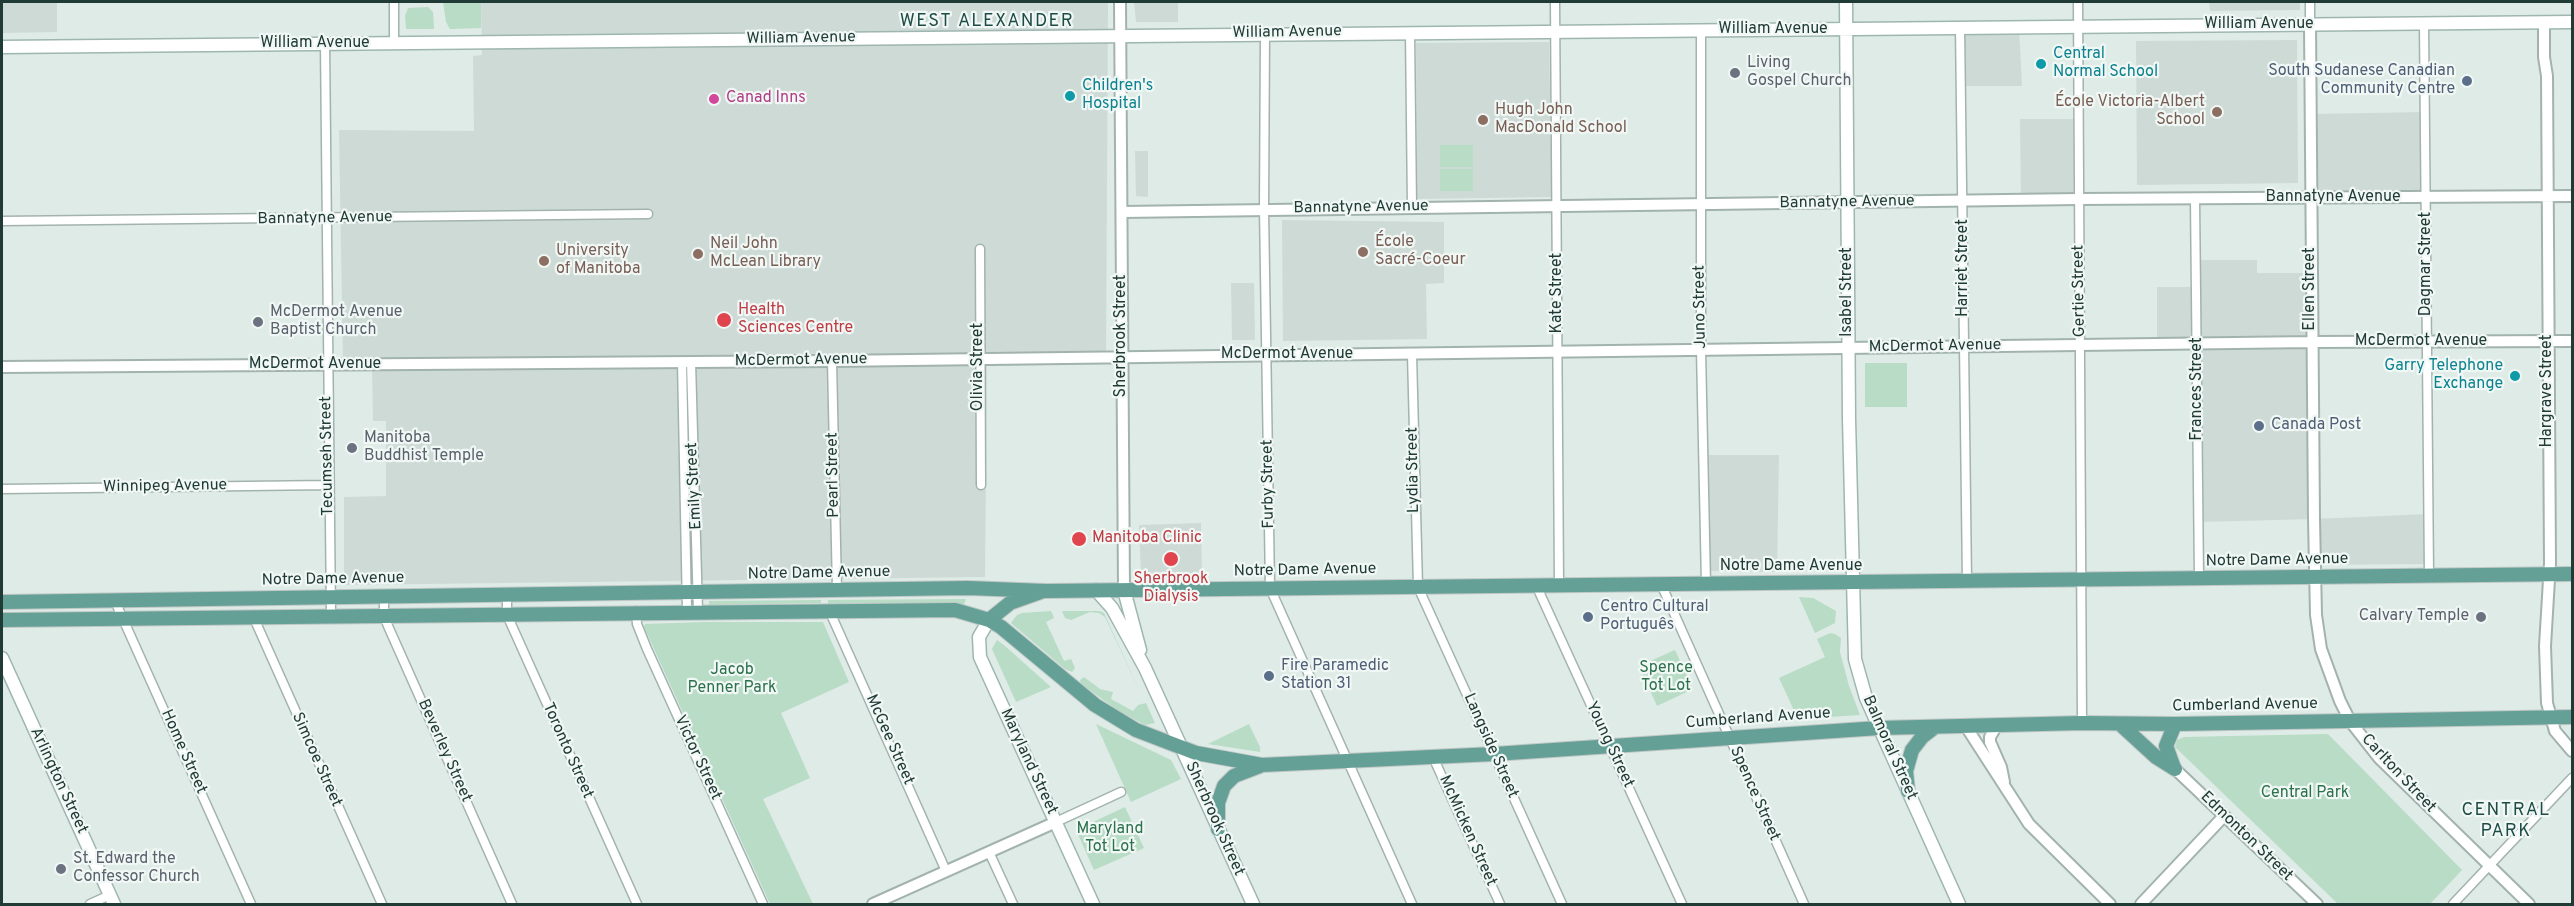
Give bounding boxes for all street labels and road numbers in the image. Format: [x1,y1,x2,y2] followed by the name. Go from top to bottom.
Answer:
[2204,15,2314,35] street label: William Avenue
[1718,20,1828,40] street label: William Avenue
[1232,22,1342,44] street label: William Avenue
[746,28,856,50] street label: William Avenue
[260,34,370,54] street label: William Avenue
[2265,188,2401,208] street label: Bannatyne Avenue
[1779,192,1915,214] street label: Bannatyne Avenue
[1293,197,1429,219] street label: Bannatyne Avenue
[257,208,393,230] street label: Bannatyne Avenue
[2417,212,2437,316] street label: Dagmar Street
[1954,219,1974,317] street label: Harriet Street
[2070,245,2090,337] street label: Gertie Street
[1838,247,1858,337] street label: Isabel Street
[2301,247,2321,331] street label: Ellen Street
[1548,253,1568,333] street label: Kate Street
[1691,265,1711,349] street label: Juno Street
[1112,275,1132,397] street label: Sherbrook Street
[969,323,989,411] street label: Olivia Street
[2355,332,2487,352] street label: McDermot Avenue
[2538,334,2558,448] street label: Hargrave Street
[1869,336,2001,358] street label: McDermot Avenue
[2188,337,2208,441] street label: Frances Street
[1221,345,1353,365] street label: McDermot Avenue
[735,350,867,372] street label: McDermot Avenue
[249,355,381,375] street label: McDermot Avenue
[317,396,339,516] street label: Tecumseh Street
[1404,427,1424,513] street label: Lydia Street
[824,432,844,518] street label: Pearl Street
[1259,439,1279,529] street label: Furby Street
[683,442,707,530] street label: Emily Street
[103,476,227,498] street label: Winnipeg Avenue
[2206,550,2348,572] street label: Notre Dame Avenue
[1720,557,1862,577] street label: Notre Dame Avenue
[1234,560,1376,582] street label: Notre Dame Avenue
[748,563,890,585] street label: Notre Dame Avenue
[262,569,404,591] street label: Notre Dame Avenue
[1458,691,1522,801] street label: Langside Street
[861,692,917,788] street label: McGee Street
[1857,693,1921,803] street label: Balmoral Street
[2172,695,2318,717] street label: Cumberland Avenue
[413,697,475,805] street label: Beverley Street
[1581,699,1637,791] street label: Young Street
[537,700,597,802] street label: Toronto Street
[1685,704,1831,734] street label: Cumberland Avenue
[995,706,1061,818] street label: Maryland Street
[156,707,210,797] street label: Home Street
[287,710,345,810] street label: Simcoe Street
[669,713,725,803] street label: Victor Street
[25,725,91,837] street label: Arlington Street
[2357,731,2439,817] street label: Carlton Street
[1725,744,1783,844] street label: Spence Street
[1180,759,1248,879] street label: Sherbrook Street
[1434,773,1500,889] street label: McMicken Street
[2196,788,2296,886] street label: Edmonton Street

